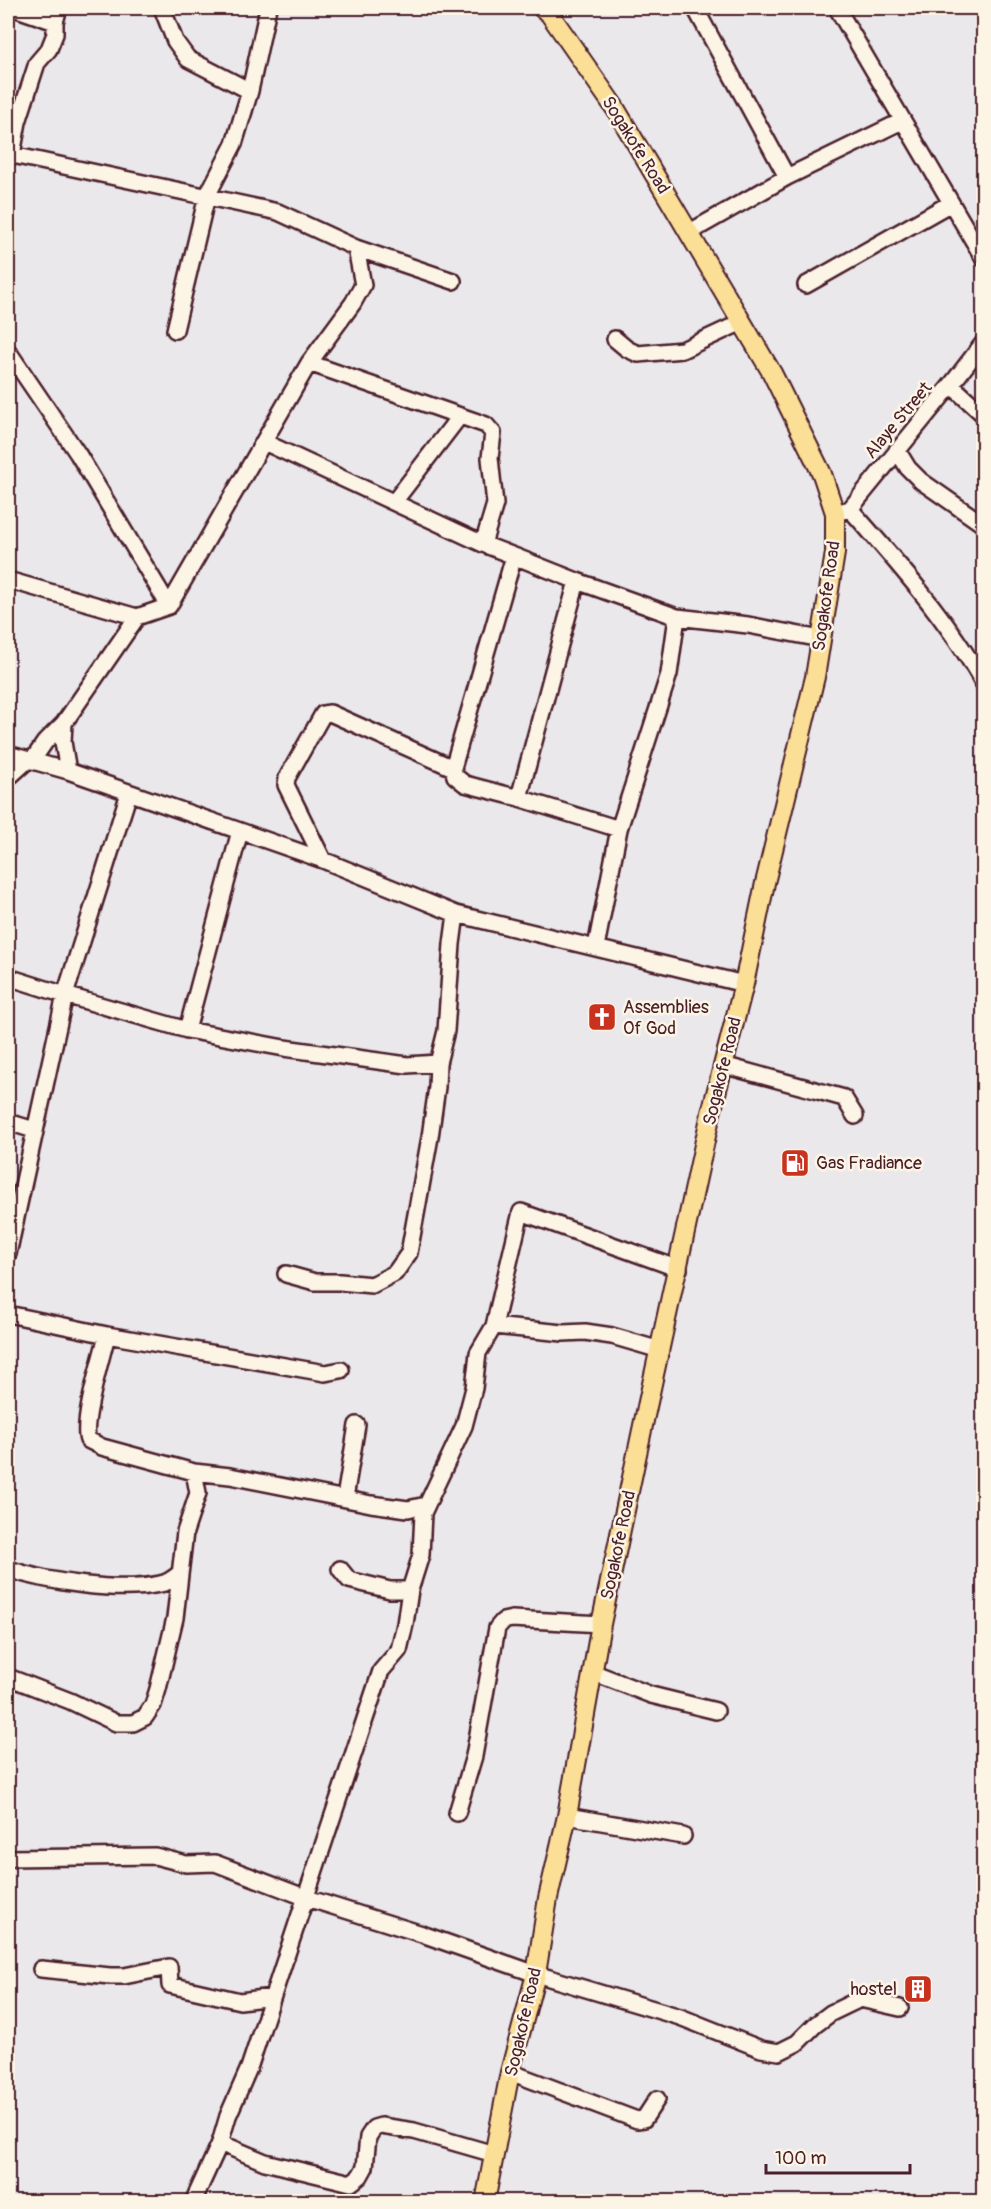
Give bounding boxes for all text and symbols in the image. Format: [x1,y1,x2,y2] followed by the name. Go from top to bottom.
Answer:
[596,92,675,198] street label: Sogakofe Road
[860,377,938,464] street label: Alaye Street
[807,539,846,653] street label: Sogakofe Road
[623,996,709,1040] place label: Assemblies Of God
[586,1001,618,1033] church icon: Assemblies Of God
[698,1014,747,1128] street label: Sogakofe Road
[779,1147,811,1179] fuel station icon: Gas Fradiance
[816,1152,922,1175] place label: Gas Fradiance
[596,1488,641,1602] street label: Sogakofe Road
[500,1965,547,2079] street label: Sogakofe Road
[902,1973,934,2005] building icon: hostel
[850,1978,897,2001] place label: hostel
[766,2137,910,2175] scale bar
[775,2147,827,2170] text: 100 m

